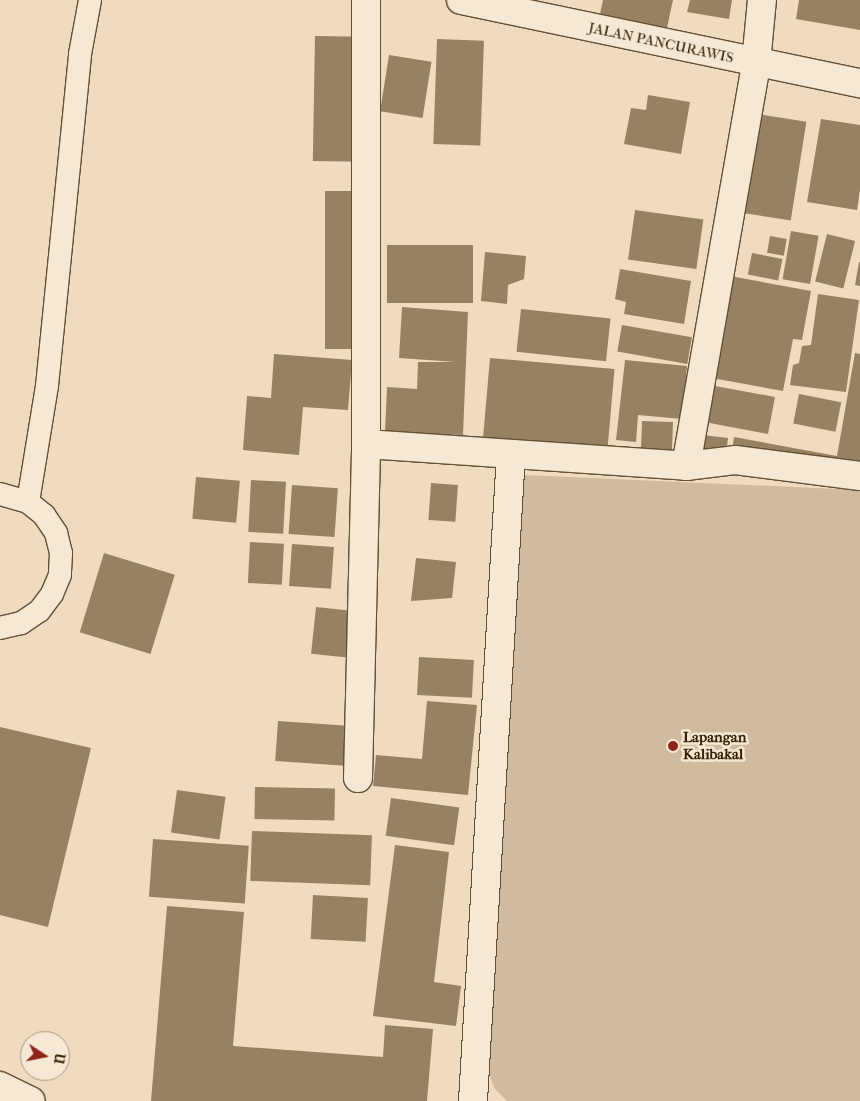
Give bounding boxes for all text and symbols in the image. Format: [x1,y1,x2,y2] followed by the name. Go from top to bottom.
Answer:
[587,19,735,67] street label: JALAN PANCURAWIS
[683,728,746,763] place label: Lapangan Kalibakal
[667,740,679,752] marker: Lapangan Kalibakal
[20,1031,70,1081] north arrow
[50,1052,69,1066] text: U

